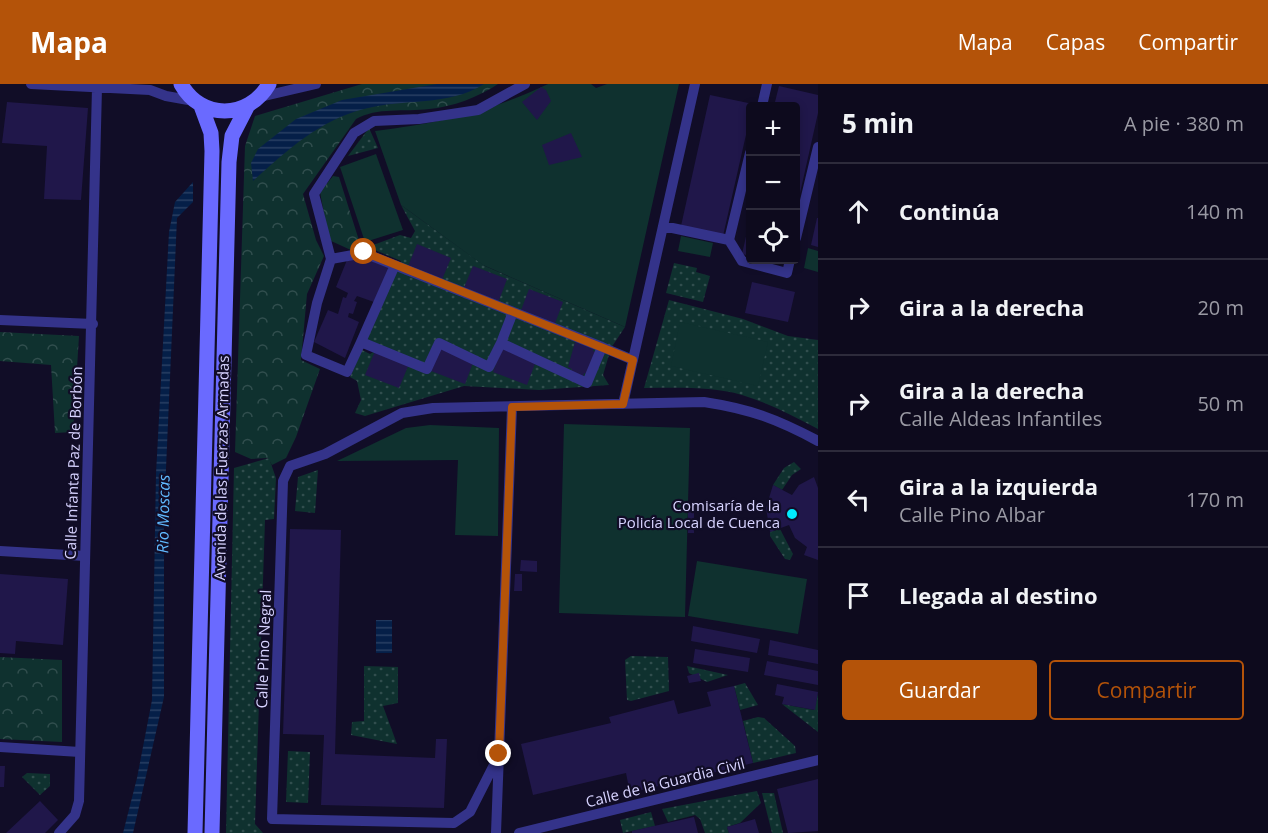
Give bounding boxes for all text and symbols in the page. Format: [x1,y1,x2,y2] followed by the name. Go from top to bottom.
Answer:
[30,23,108,61] text: Mapa
[958,28,1013,56] text: Mapa
[1046,28,1105,56] text: Capas
[1138,28,1238,56] text: Compartir
[746,102,800,264] map controls
[746,102,800,156] button: +
[842,105,914,141] text: 5 min
[1124,110,1244,137] text: A pie · 380 m
[746,156,800,210] button: −
[842,195,875,228] icon: ahead
[899,196,1000,226] text: Continúa
[1186,198,1244,225] text: 140 m
[746,210,800,264] button: locate
[350,238,376,264] route start
[842,291,875,324] icon: right
[899,292,1084,322] text: Gira a la derecha
[1197,294,1244,321] text: 20 m
[209,355,233,581] street label: Avenida de las Fuerzas Armadas
[60,366,86,560] street label: Calle Infanta Paz de Borbón
[899,375,1084,405] text: Gira a la derecha
[842,387,875,420] icon: right
[1197,390,1244,417] text: 50 m
[899,405,1102,432] text: Calle Aldeas Infantiles
[899,471,1098,501] text: Gira a la izquierda
[151,474,175,554] water label: Rio Moscas
[842,483,875,516] icon: left
[1186,486,1244,513] text: 170 m
[618,495,780,532] place label: Comisaría de la Policía Local de Cuenca
[899,501,1045,528] text: Calle Pino Albar
[785,507,799,521] marker: Comisaría de la Policía Local de Cuenca
[842,579,875,612] icon: arrive
[899,580,1098,610] text: Llegada al destino
[251,589,275,709] street label: Calle Pino Negral
[842,660,1037,720] button: Guardar
[1049,660,1244,720] button: Compartir
[485,740,511,766] route end
[583,753,747,811] street label: Calle de la Guardia Civil

